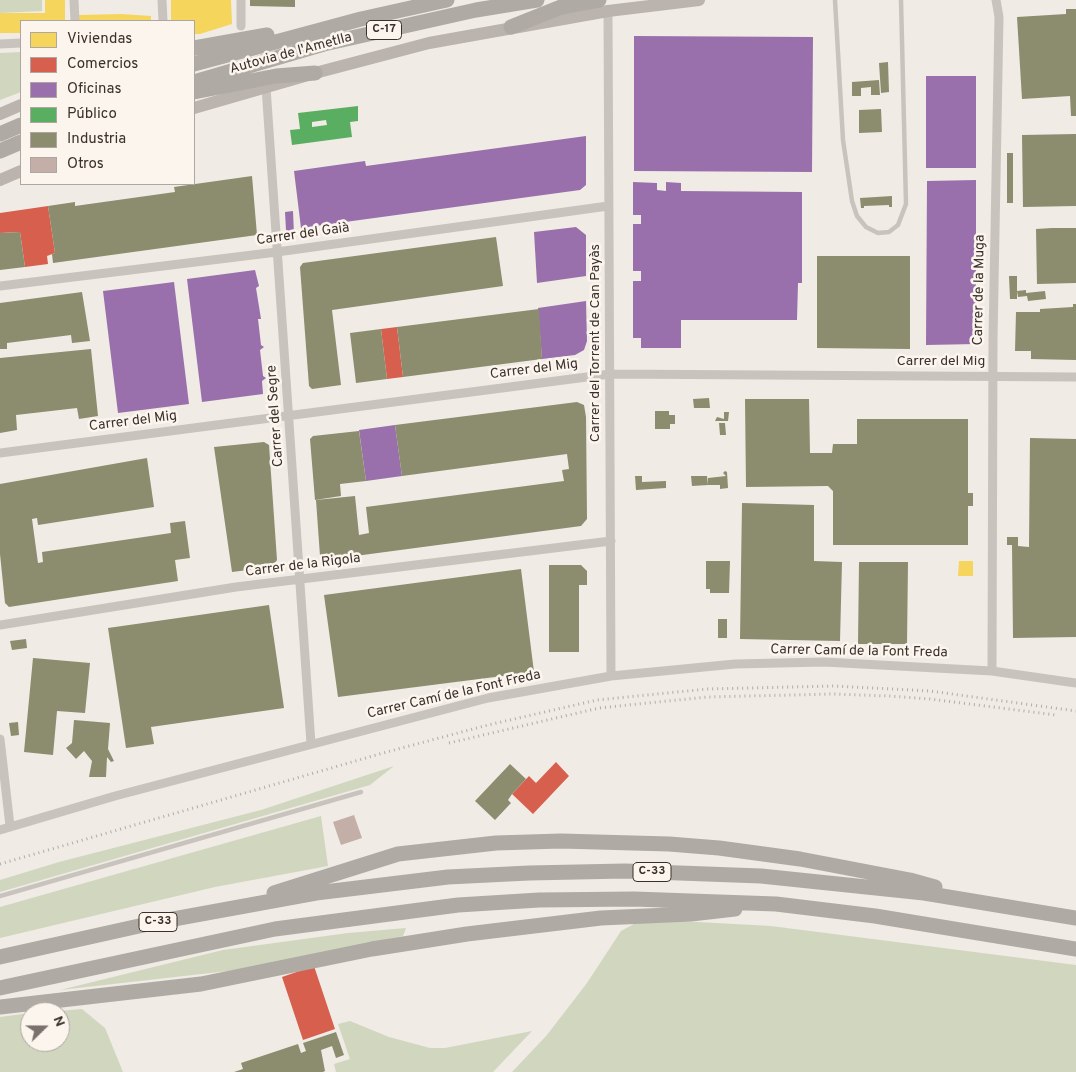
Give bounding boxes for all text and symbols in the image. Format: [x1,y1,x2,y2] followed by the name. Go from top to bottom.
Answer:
[20,20,195,185] legend
[366,20,402,40] road number: C-17
[67,30,132,49] text: Viviendas
[228,30,354,78] street label: Autovia de l'Ametlla
[67,55,138,74] text: Comercios
[67,80,122,99] text: Oficinas
[67,105,117,124] text: Público
[67,130,126,149] text: Industria
[67,155,104,174] text: Otros
[255,220,351,250] street label: Carrer del Gaià
[971,234,989,346] street label: Carrer de la Muga
[588,244,604,442] street label: Carrer del Torrent de Can Payàs
[897,354,985,370] street label: Carrer del Mig
[489,356,579,384] street label: Carrer del Mig
[264,364,288,468] street label: Carrer del Segre
[88,408,178,436] street label: Carrer del Mig
[244,551,362,581] street label: Carrer de la Rigola
[770,642,948,662] street label: Carrer Camí de la Font Freda
[366,667,542,723] street label: Carrer Camí de la Font Freda
[633,862,671,882] road number: C-33
[139,912,177,932] road number: C-33
[20,1002,70,1052] north arrow
[49,1014,68,1029] text: N

